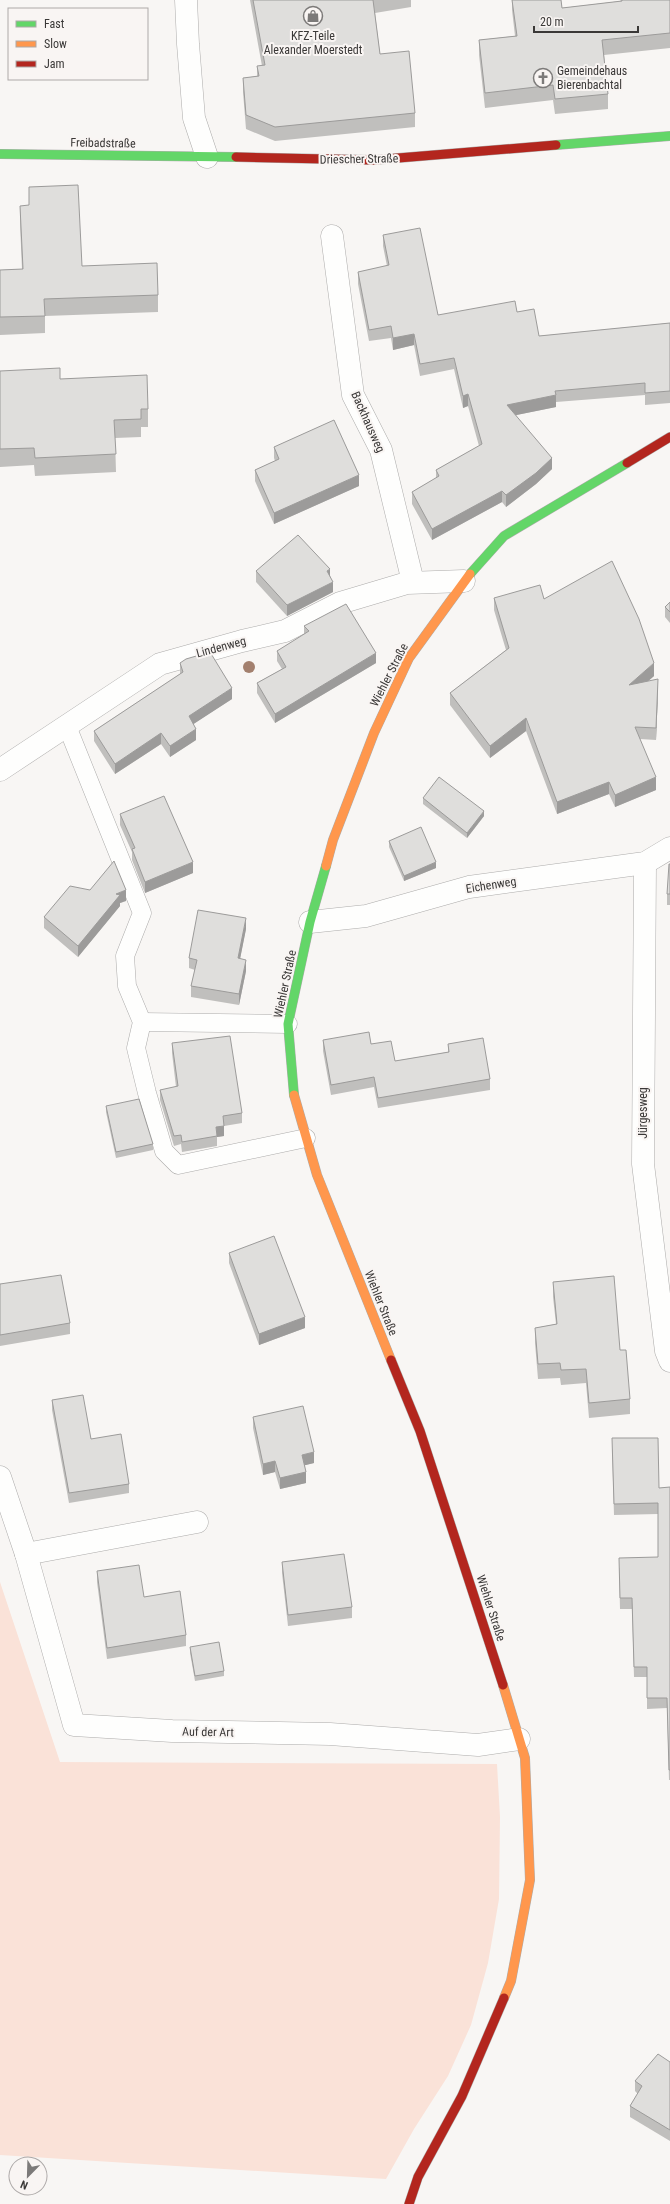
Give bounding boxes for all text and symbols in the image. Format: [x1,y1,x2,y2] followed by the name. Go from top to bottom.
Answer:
[302,5,324,27] shop icon: KFZ-Teile Alexander Moerstedt
[8,8,148,80] legend
[534,8,638,34] scale bar
[540,15,564,29] text: 20 m
[44,17,65,31] text: Fast
[264,29,363,57] place label: KFZ-Teile Alexander Moerstedt
[44,37,67,51] text: Slow
[44,57,65,71] text: Jam
[557,64,627,92] place label: Gemeindehaus Bierenbachtal
[532,67,554,89] church icon: Gemeindehaus Bierenbachtal
[70,135,136,151] street label: Freibadstraße
[320,151,399,167] street label: Driescher Straße
[348,389,388,455] street label: Backhausweg
[195,634,248,660] street label: Lindenweg
[367,641,411,709] street label: Wiehler Straße
[465,874,517,896] street label: Eichenweg
[271,948,299,1019] street label: Wiehler Straße
[636,1087,650,1139] street label: Jürgesweg
[362,1268,401,1338] street label: Wiehler Straße
[474,1573,508,1643] street label: Wiehler Straße
[182,1725,234,1739] street label: Auf der Art
[8,2156,48,2196] north arrow
[18,2177,30,2192] text: N

